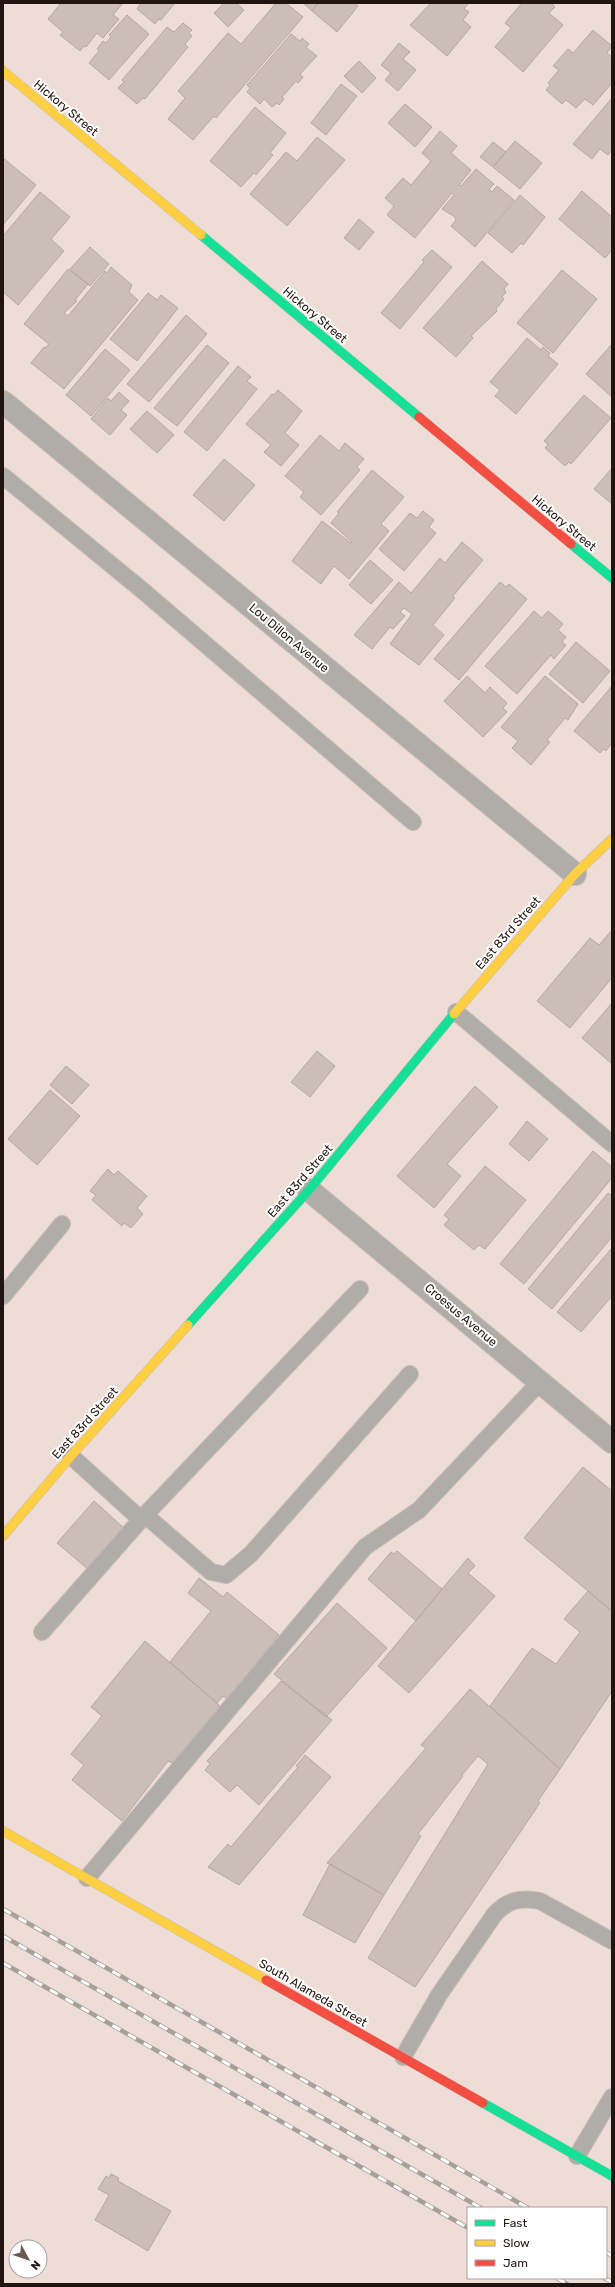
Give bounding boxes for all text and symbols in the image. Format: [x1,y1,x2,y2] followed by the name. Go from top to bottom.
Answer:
[31,77,101,139] street label: Hickory Street
[280,284,350,346] street label: Hickory Street
[529,492,599,554] street label: Hickory Street
[246,601,332,676] street label: Lou Dillon Avenue
[473,894,544,972] street label: East 83rd Street
[265,1142,336,1220] street label: East 83rd Street
[422,1281,500,1350] street label: Croesus Avenue
[49,1384,121,1462] street label: East 83rd Street
[256,1956,370,2030] street label: South Alameda Street
[467,2207,607,2279] legend
[503,2216,527,2230] text: Fast
[503,2236,530,2250] text: Slow
[8,2239,48,2279] north arrow
[503,2256,528,2270] text: Jam
[28,2258,43,2272] text: N

